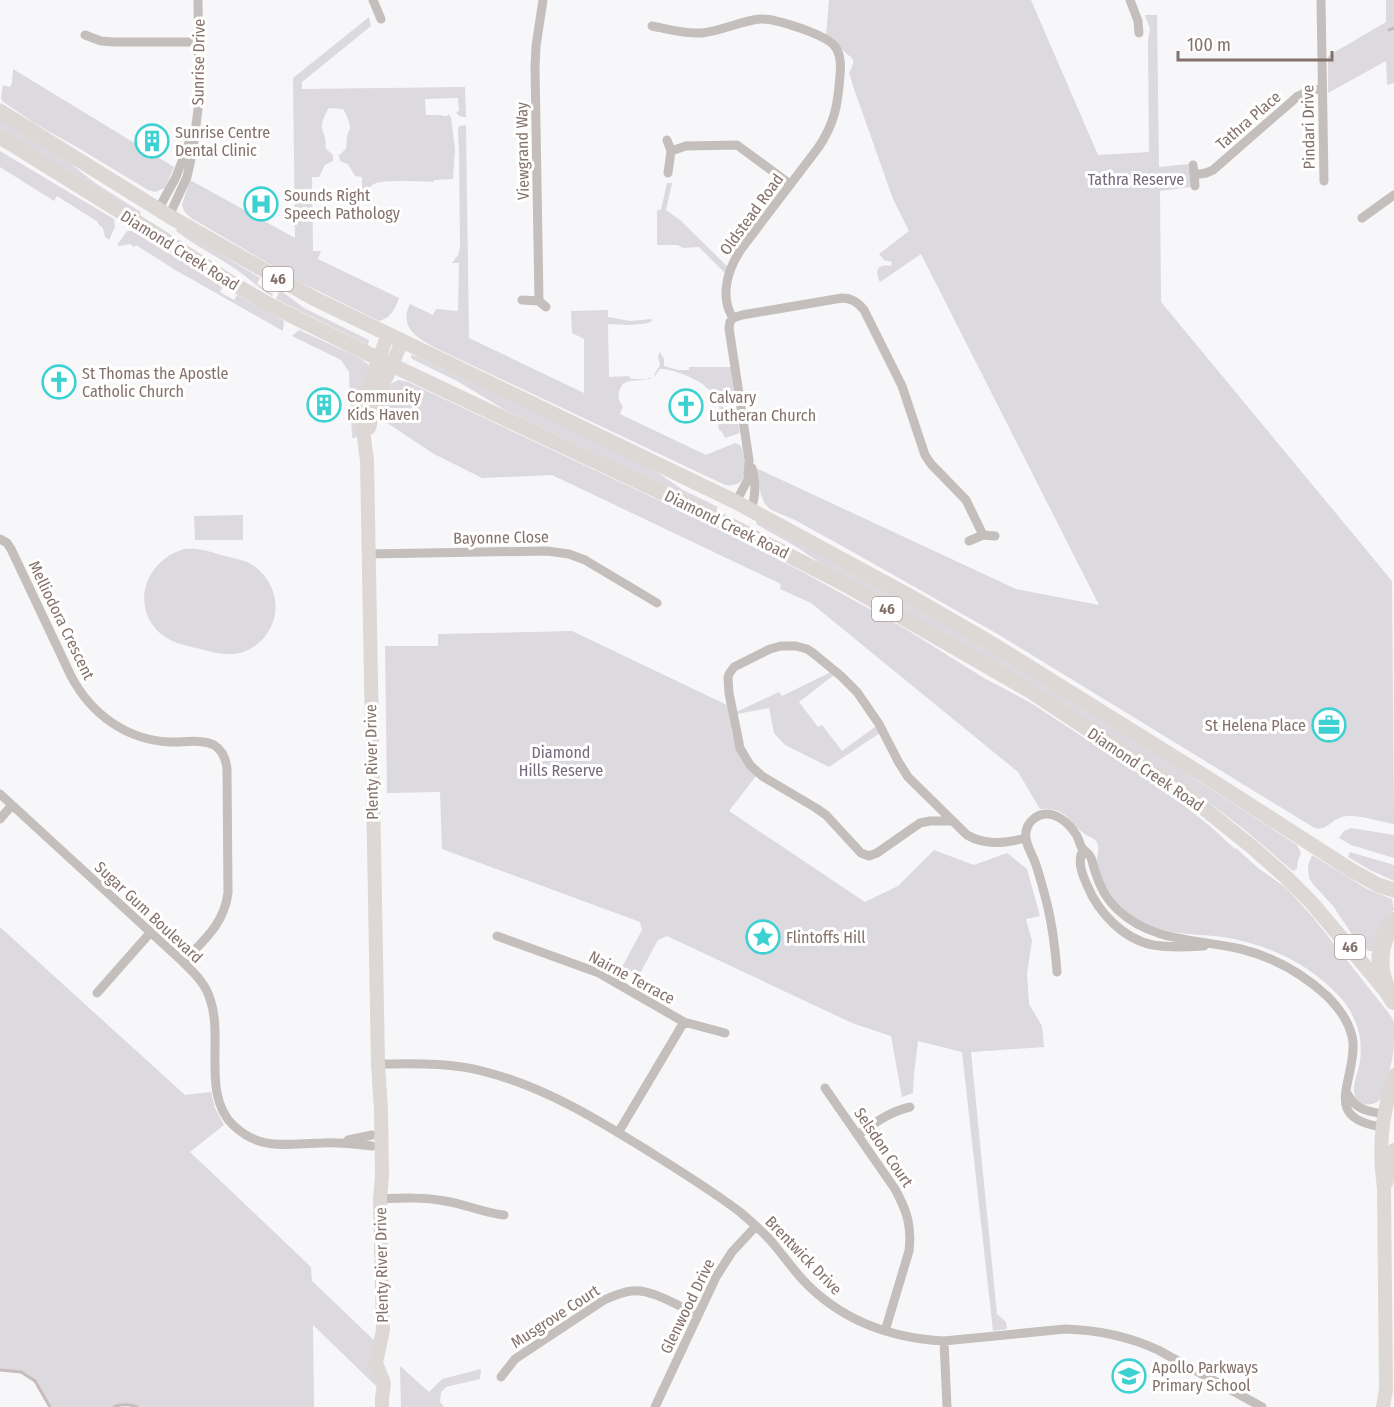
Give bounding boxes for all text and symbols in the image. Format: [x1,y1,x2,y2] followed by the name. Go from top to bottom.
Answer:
[188,18,209,106] street label: Sunrise Drive
[1178,24,1332,62] scale bar
[1187,34,1231,56] text: 100 m
[1298,84,1319,169] street label: Pindari Drive
[1212,87,1285,154] street label: Tathra Place
[512,101,533,200] street label: Viewgrand Way
[134,123,170,159] building icon: Sunrise Centre Dental Clinic
[175,123,270,160] place label: Sunrise Centre Dental Clinic
[716,170,787,259] street label: Oldstead Road
[1088,170,1184,189] park label: Tathra Reserve
[243,186,279,222] hospital icon: Sounds Right Speech Pathology
[284,186,401,223] place label: Sounds Right Speech Pathology
[117,206,242,294] street label: Diamond Creek Road
[263,267,293,291] road number: 46
[41,364,77,400] church icon: St Thomas the Apostle Catholic Church
[82,364,229,401] place label: St Thomas the Apostle Catholic Church
[306,387,342,423] building icon: Community Kids Haven
[347,387,422,424] place label: Community Kids Haven
[668,388,704,424] church icon: Calvary Lutheran Church
[709,388,816,425] place label: Calvary Lutheran Church
[662,486,792,563] street label: Diamond Creek Road
[453,527,549,548] street label: Bayonne Close
[25,558,99,683] street label: Melliodora Crescent
[872,597,902,621] road number: 46
[361,704,382,820] street label: Plenty River Drive
[1311,707,1347,743] office icon: St Helena Place
[1205,716,1306,735] place label: St Helena Place
[1084,724,1207,815] street label: Diamond Creek Road
[519,743,603,780] park label: Diamond Hills Reserve
[91,858,206,967] street label: Sugar Gum Boulevard
[745,919,781,955] place icon: Flintoffs Hill
[786,928,865,947] place label: Flintoffs Hill
[1335,935,1365,959] road number: 46
[586,947,678,1008] street label: Nairne Terrace
[850,1104,917,1191] street label: Selsdon Court
[371,1207,392,1323] street label: Plenty River Drive
[761,1212,846,1299] street label: Brentwick Drive
[656,1256,719,1357] street label: Glenwood Drive
[507,1280,604,1352] street label: Musgrove Court
[1111,1358,1147,1394] school or university icon: Apollo Parkways Primary School
[1152,1358,1258,1395] place label: Apollo Parkways Primary School

